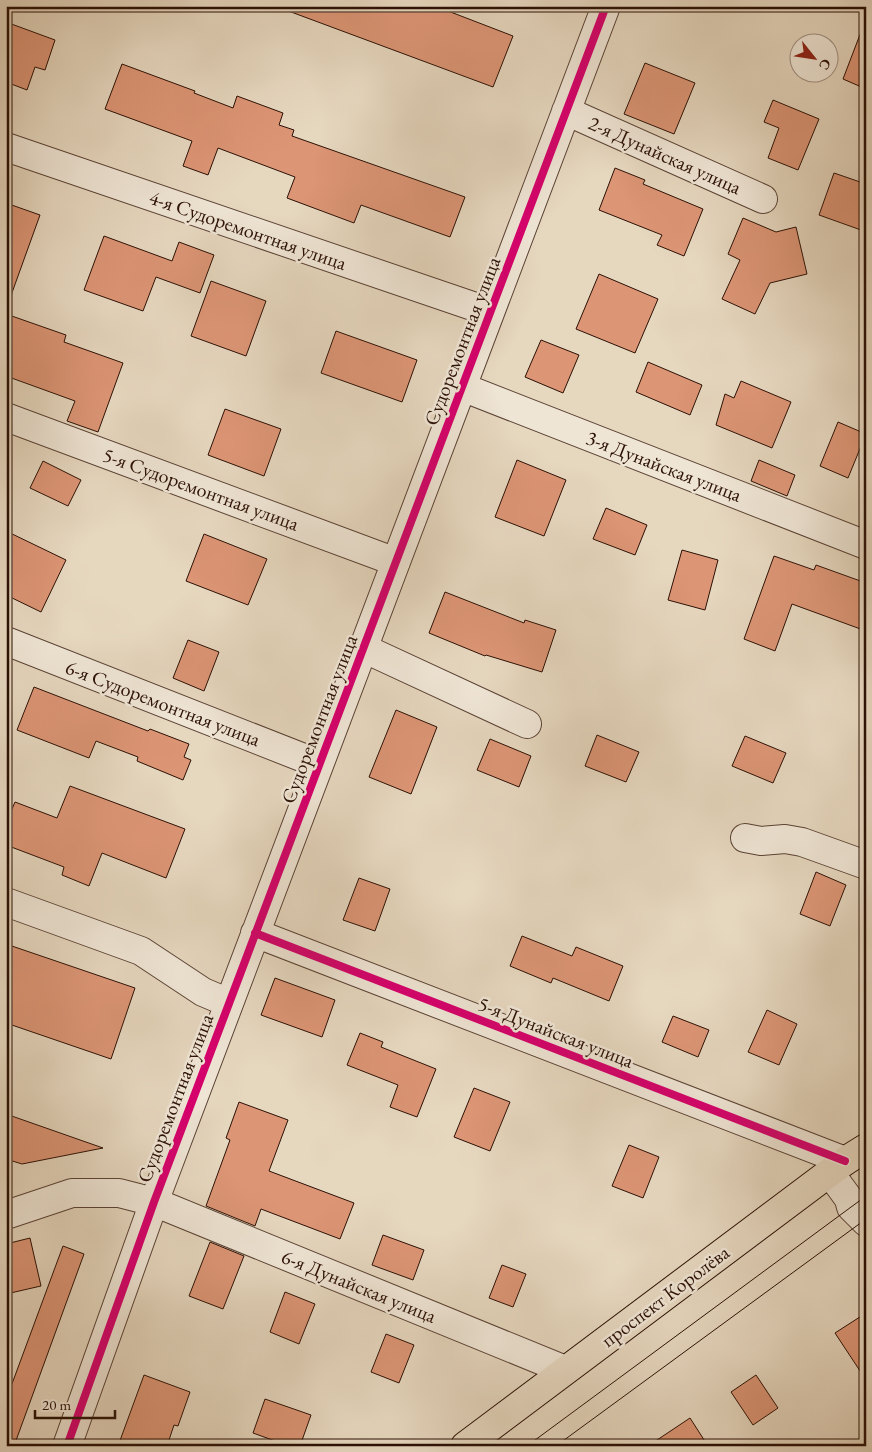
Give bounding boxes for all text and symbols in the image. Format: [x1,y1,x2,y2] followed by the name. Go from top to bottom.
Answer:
[790,32,840,82] north arrow
[815,56,836,73] text: С
[585,110,745,200] street label: 2-я Дунайская улица
[146,184,350,276] street label: 4-я Судоремонтная улица
[418,253,506,429] street label: Судоремонтная улица
[583,424,745,508] street label: 3-я Дунайская улица
[99,441,303,537] street label: 5-я Судоремонтная улица
[275,631,363,807] street label: Судоремонтная улица
[62,654,264,752] street label: 6-я Судоремонтная улица
[475,990,637,1074] street label: 5-я Дунайская улица
[131,1010,219,1186] street label: Судоремонтная улица
[596,1239,734,1353] street label: проспект Королёва
[278,1243,440,1329] street label: 6-я Дунайская улица
[35,1387,115,1419] scale bar
[42,1395,71,1414] text: 20 m

